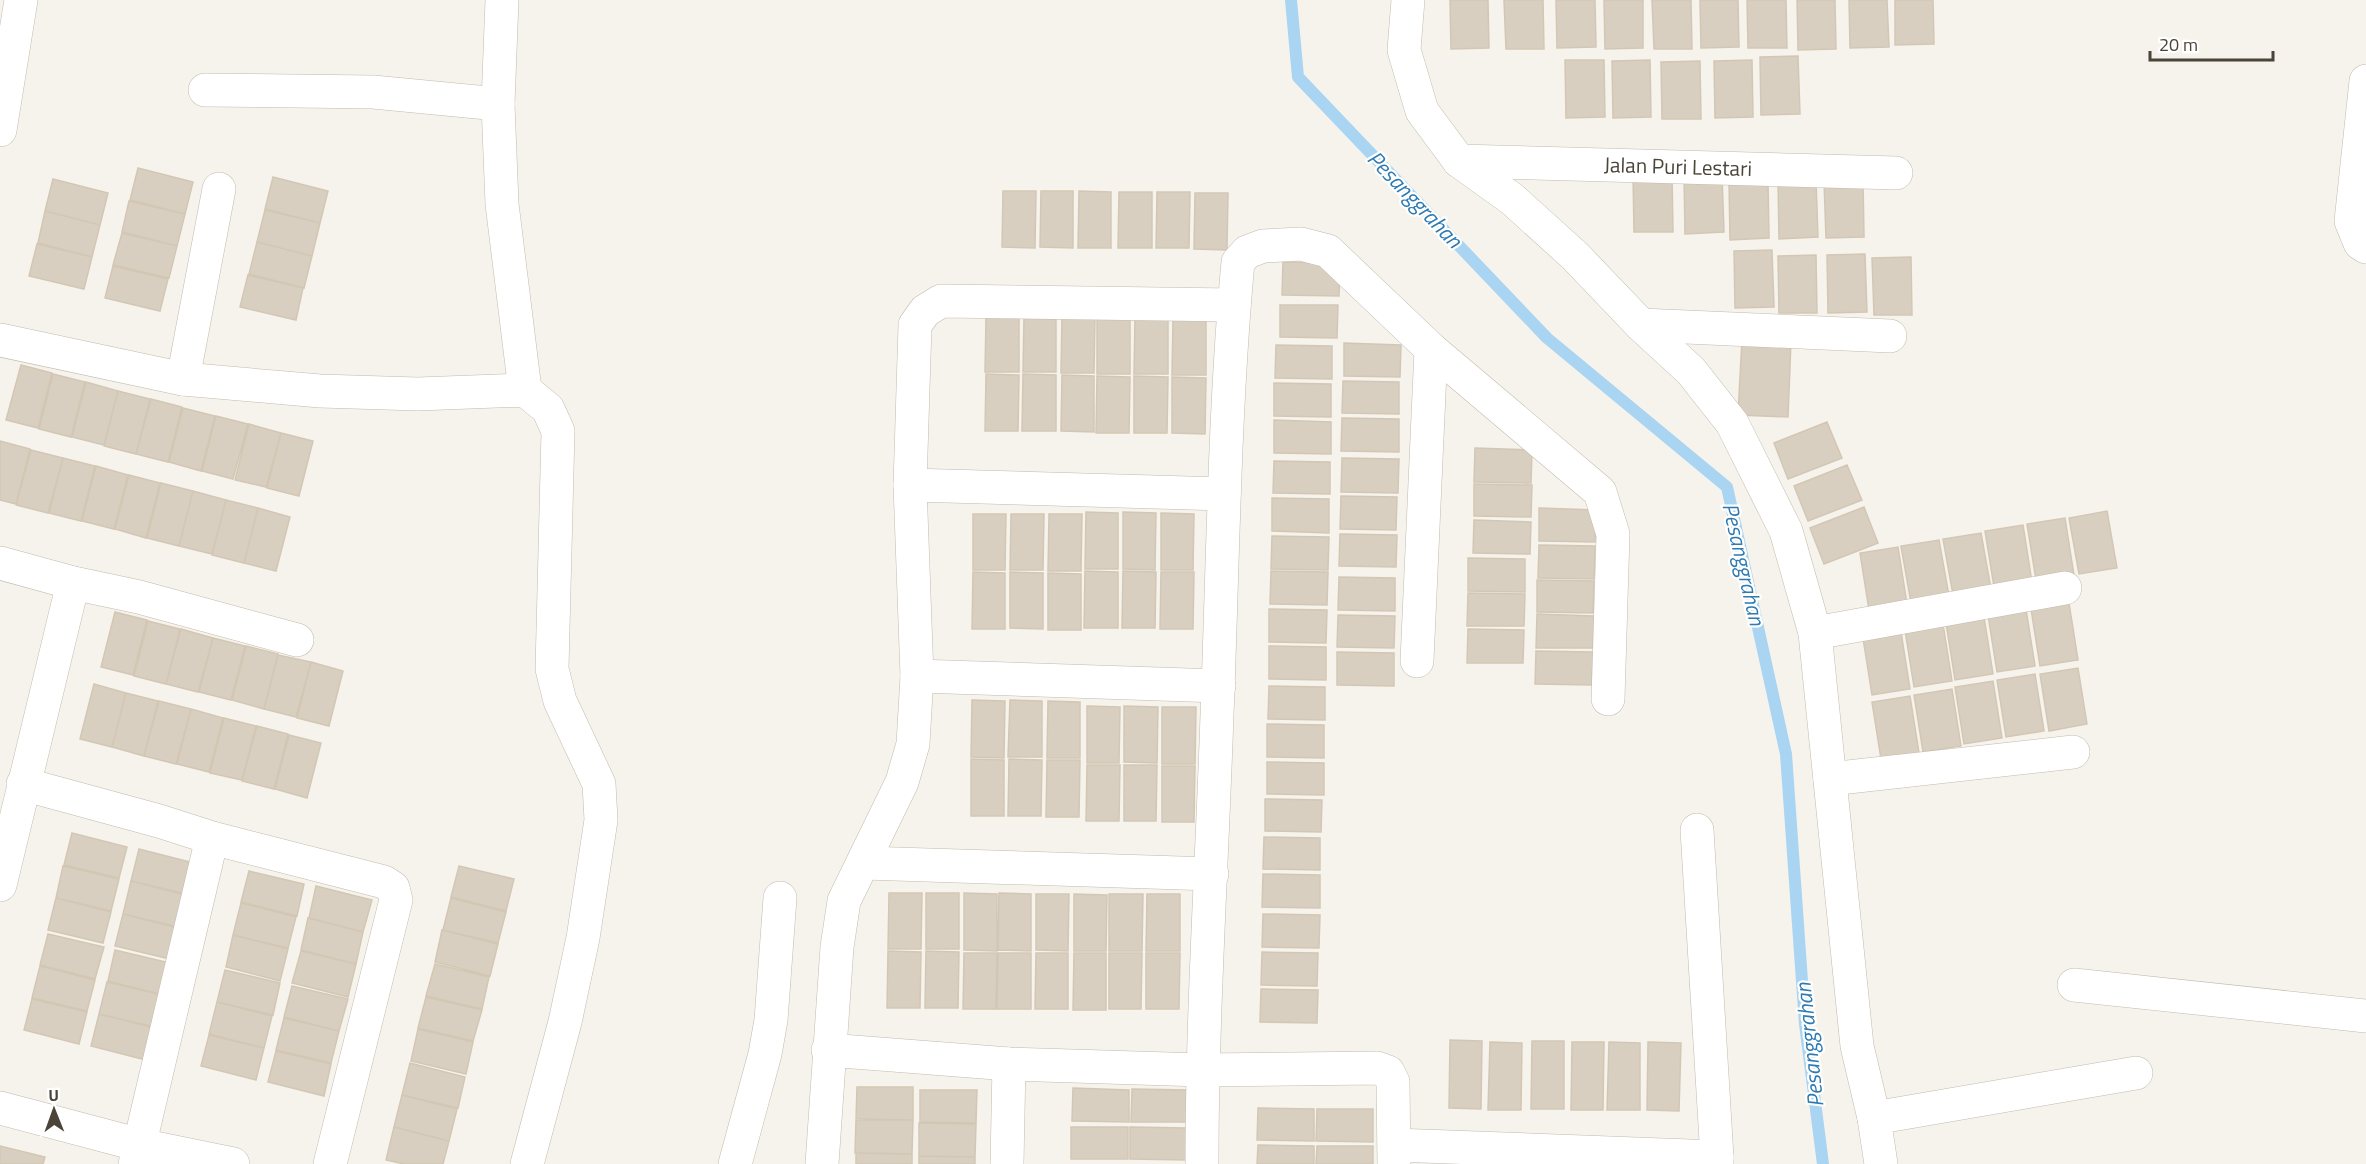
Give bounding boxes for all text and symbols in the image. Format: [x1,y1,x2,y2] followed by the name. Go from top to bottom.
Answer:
[2150,24,2273,62] scale bar
[2159,31,2198,58] text: 20 m
[1359,142,1471,256] water label: Pesanggrahan
[1603,148,1752,184] street label: Jalan Puri Lestari
[1713,499,1775,630] water label: Pesanggrahan
[1785,980,1832,1109] water label: Pesanggrahan
[24,1080,84,1140] north arrow
[48,1083,59,1107] text: U

